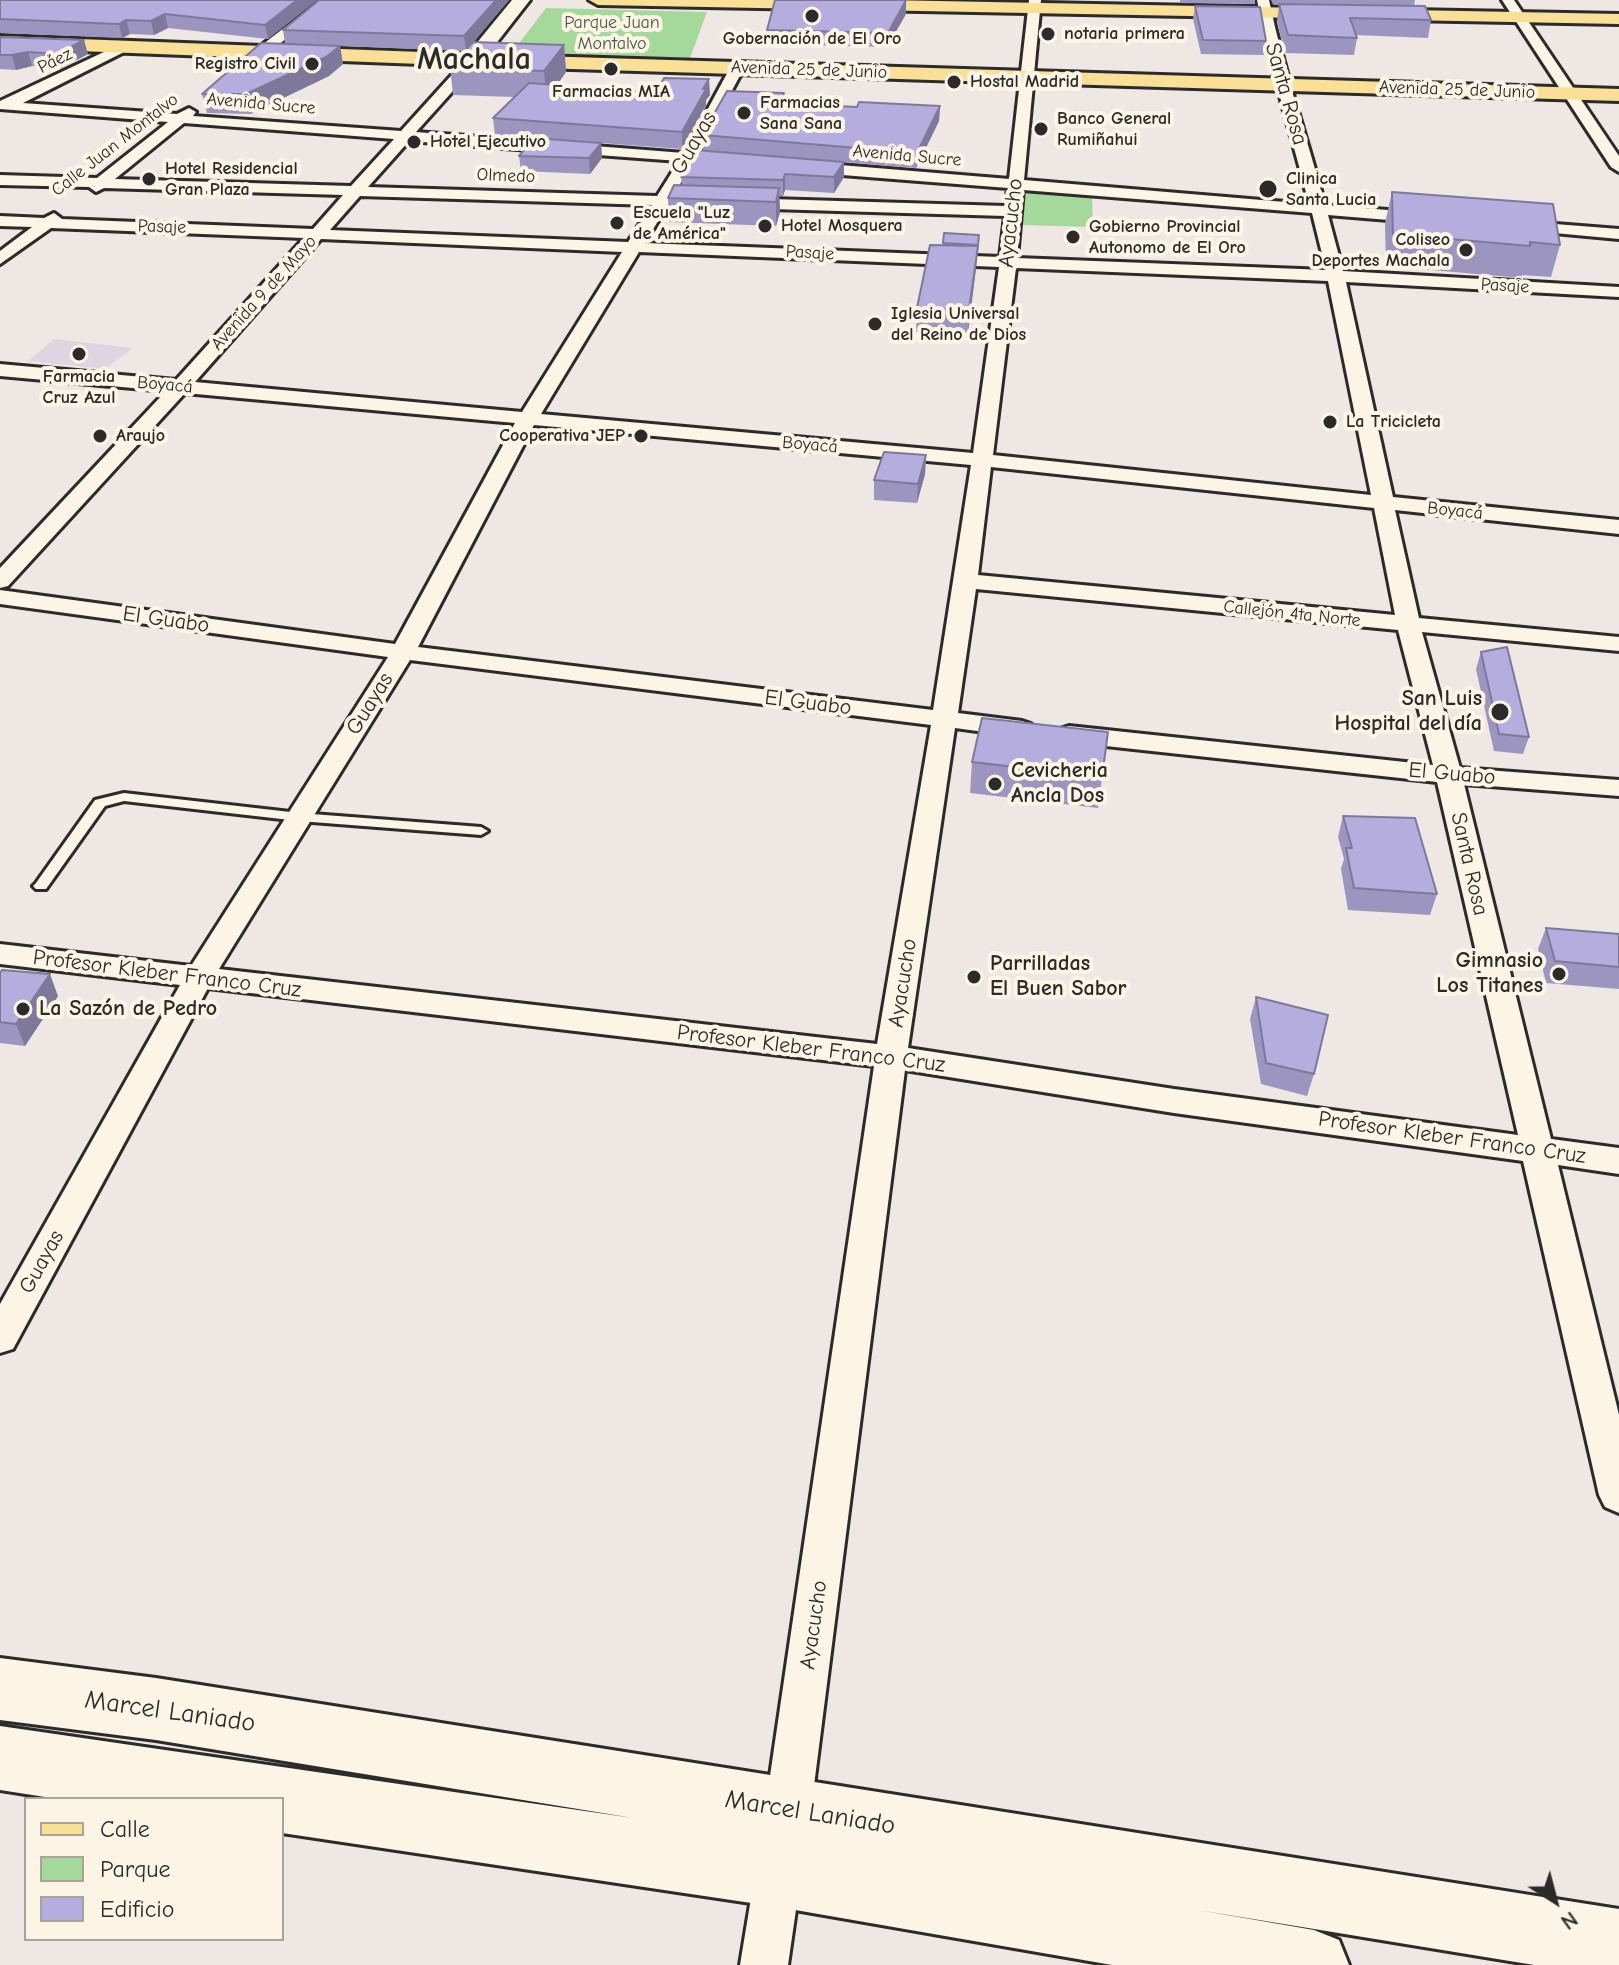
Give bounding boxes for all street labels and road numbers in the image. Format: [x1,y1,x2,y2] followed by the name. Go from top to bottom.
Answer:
[1259,40,1313,148] street label: Santa Rosa
[34,43,76,79] street label: Páez
[731,56,887,84] street label: Avenida 25 de Junio
[1379,76,1535,104] street label: Avenida 25 de Junio
[206,88,316,120] street label: Avenida Sucre
[47,89,183,201] street label: Calle Juan Montalvo
[665,107,723,179] street label: Guayas
[852,140,962,172] street label: Avenida Sucre
[476,164,536,188] street label: Olmedo
[993,177,1029,269] street label: Ayacucho
[137,215,187,239] street label: Pasaje
[207,231,321,355] street label: Avenida 9 de Mayo
[785,241,835,265] street label: Pasaje
[1480,274,1530,298] street label: Pasaje
[136,372,194,398] street label: Boyacá
[781,432,839,458] street label: Boyacá
[1426,497,1484,525] street label: Boyacá
[1222,596,1362,632] street label: Callejón 4ta Norte
[121,601,211,639] street label: El Guabo
[341,668,399,740] street label: Guayas
[763,685,853,721] street label: El Guabo
[1407,757,1497,791] street label: El Guabo
[1444,810,1494,918] street label: Santa Rosa
[883,937,923,1029] street label: Ayacucho
[31,944,303,1004] street label: Profesor Kleber Franco Cruz
[675,1019,947,1079] street label: Profesor Kleber Franco Cruz
[1316,1106,1588,1170] street label: Profesor Kleber Franco Cruz
[14,1226,70,1298] street label: Guayas
[795,1579,833,1671] street label: Ayacucho
[83,1685,257,1739] street label: Marcel Laniado
[723,1784,897,1842] street label: Marcel Laniado

